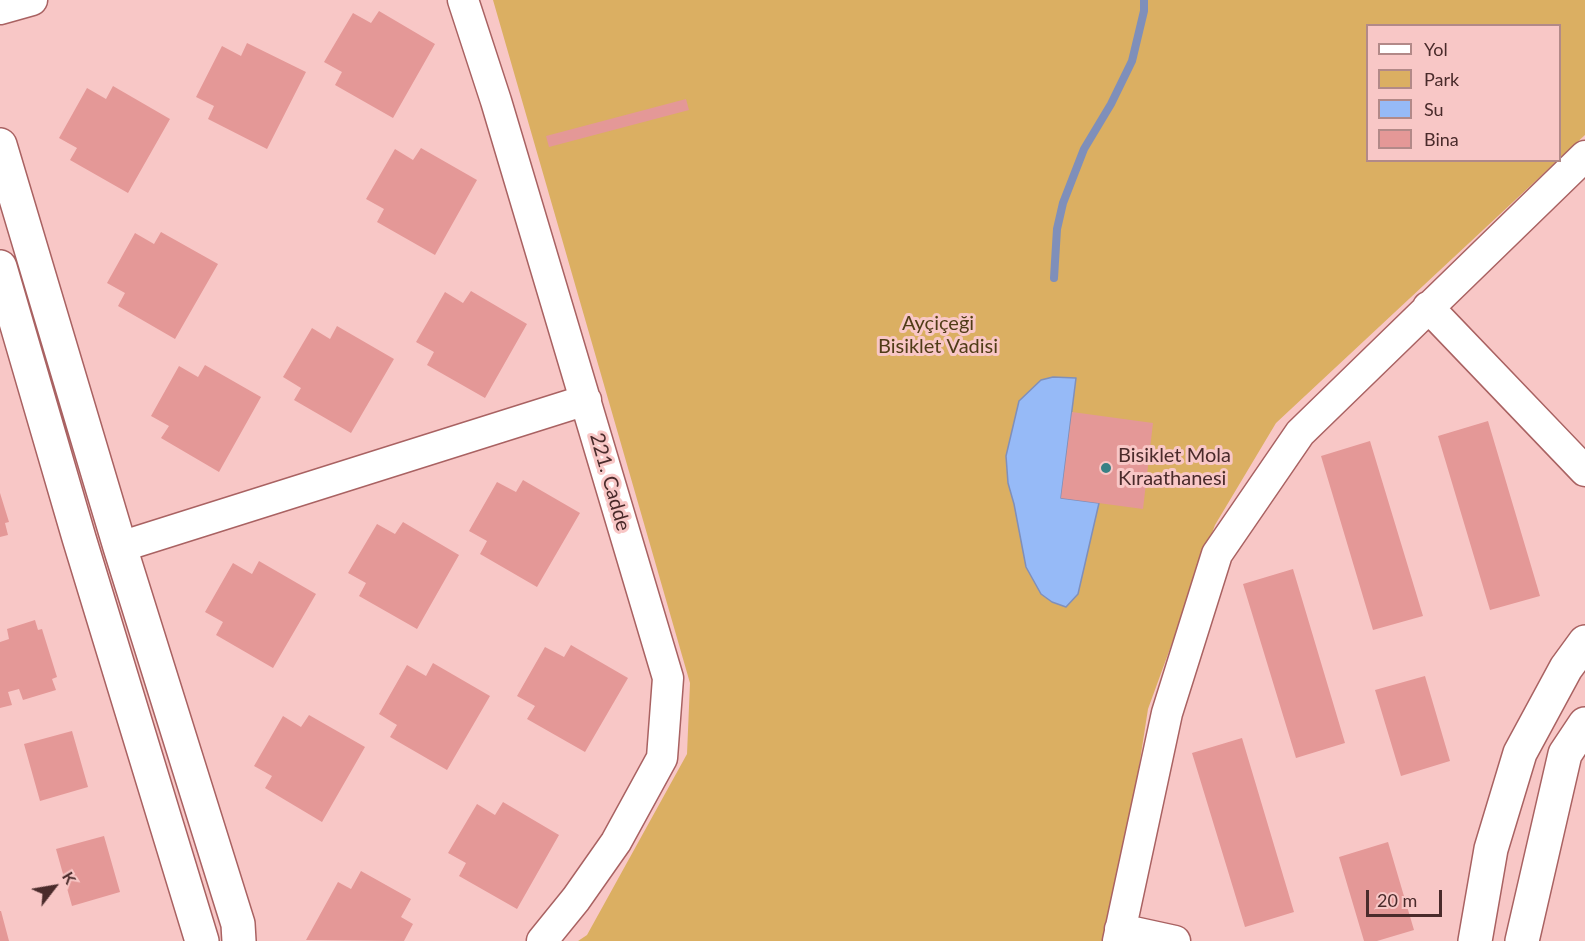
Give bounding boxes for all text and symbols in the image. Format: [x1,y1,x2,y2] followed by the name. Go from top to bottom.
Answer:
[1366,24,1561,162] legend
[1424,38,1448,60] text: Yol
[1424,68,1459,90] text: Park
[1424,98,1444,120] text: Su
[1424,128,1459,150] text: Bina
[878,312,998,359] park label: Ayçiçeği Bisiklet Vadisi
[585,430,635,534] street label: 221. Cadde
[1118,444,1231,491] place label: Bisiklet Mola Kıraathanesi
[1099,461,1113,475] marker: Bisiklet Mola Kıraathanesi
[24,857,84,917] north arrow
[59,868,81,887] text: K
[1369,878,1446,916] scale bar
[1377,889,1417,911] text: 20 m

